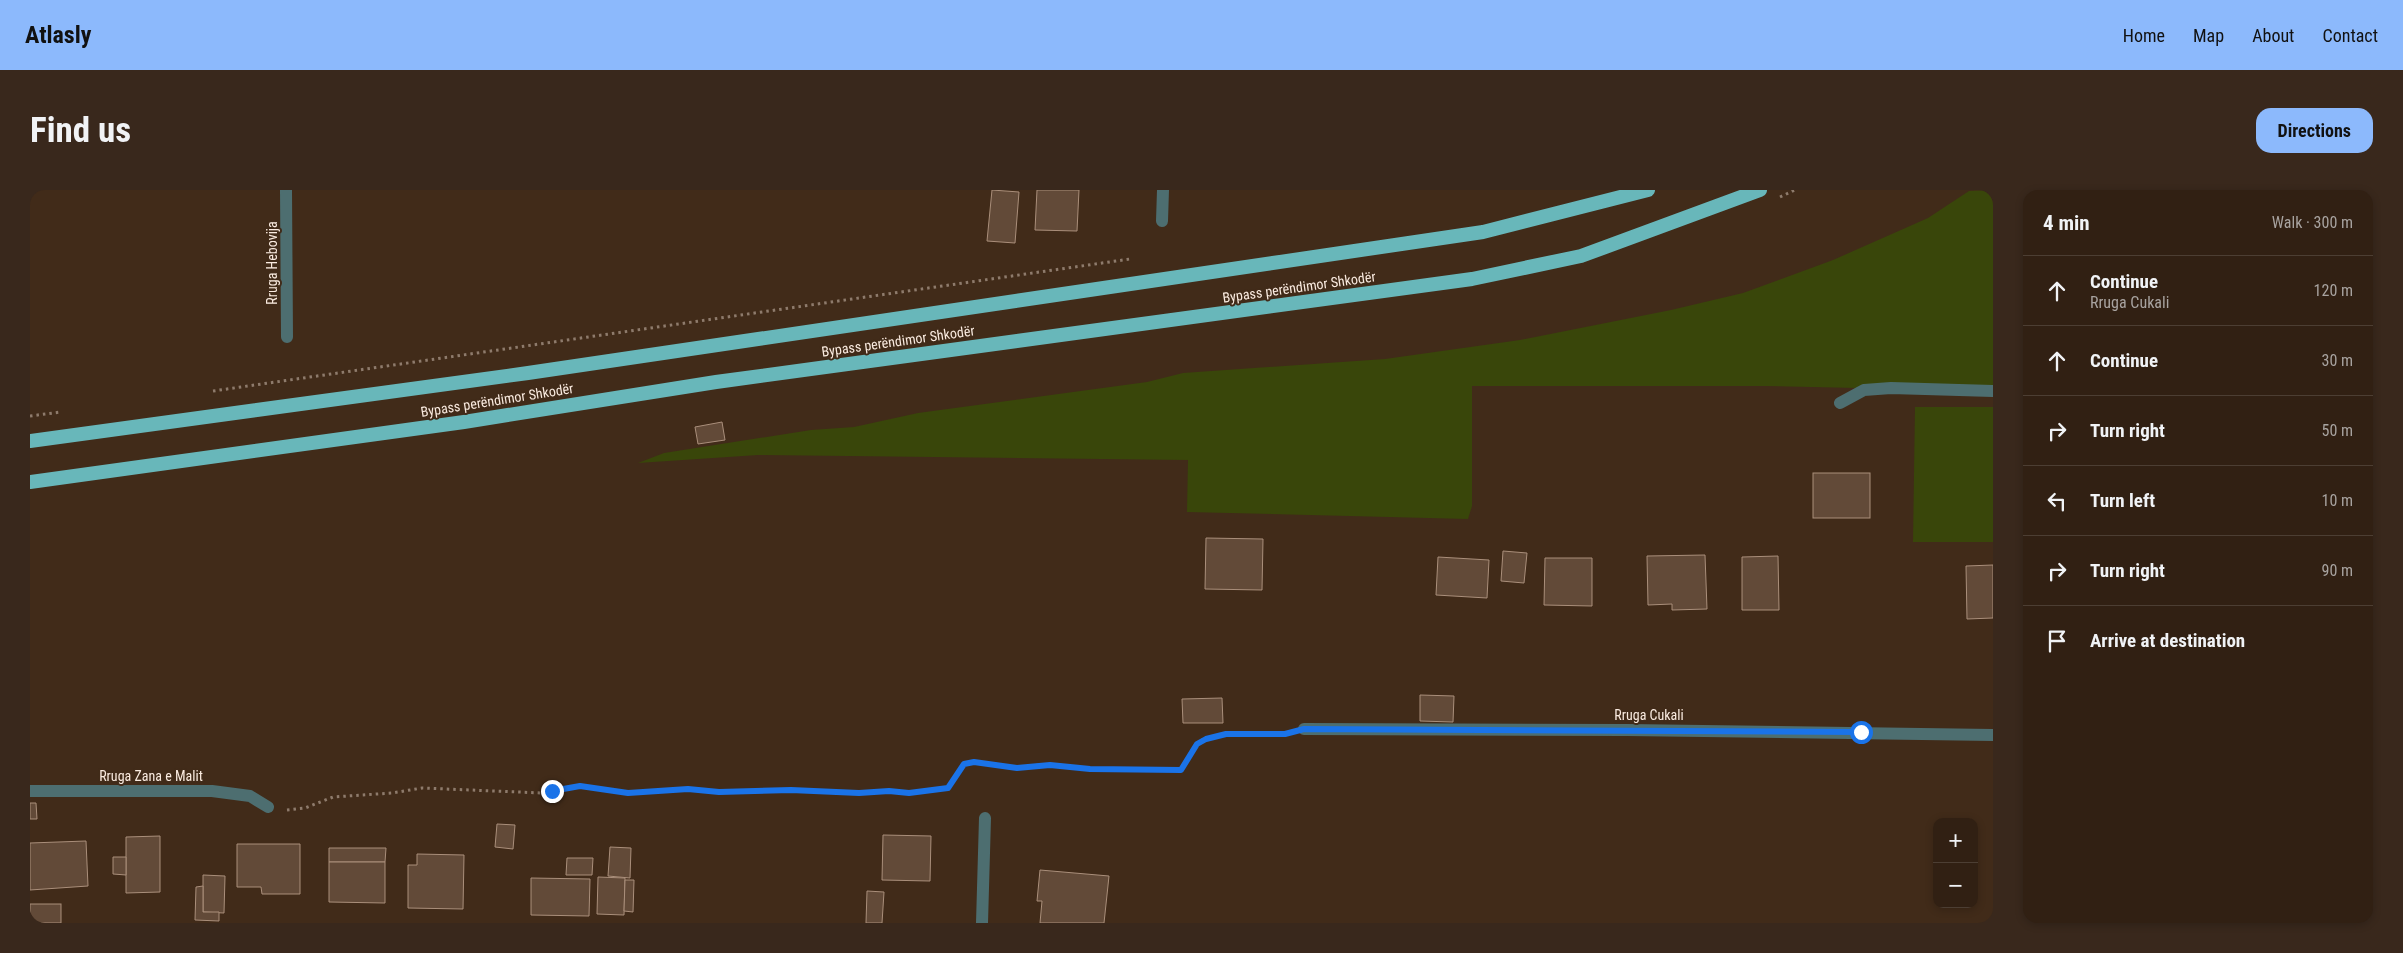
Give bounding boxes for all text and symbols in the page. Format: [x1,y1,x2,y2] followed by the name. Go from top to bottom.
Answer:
[25,21,91,49] text: Atlasly
[2123,25,2165,46] text: Home
[2193,25,2224,46] text: Map
[2252,25,2294,46] text: About
[2322,25,2378,46] text: Contact
[2256,108,2373,153] button: Directions
[30,110,131,151] text: Find us
[2043,211,2090,235] text: 4 min
[2272,213,2353,232] text: Walk · 300 m
[264,221,280,305] street label: Rruga Hebovija
[1221,268,1377,306] street label: Bypass perëndimor Shkodër
[2090,270,2158,293] text: Continue
[2043,277,2071,305] icon: ahead
[2314,281,2353,300] text: 120 m
[2090,293,2169,312] text: Rruga Cukali
[820,322,976,360] street label: Bypass perëndimor Shkodër
[2043,347,2071,375] icon: ahead
[2090,349,2158,372] text: Continue
[2321,351,2353,370] text: 30 m
[420,380,574,420] street label: Bypass perëndimor Shkodër
[2043,417,2071,445] icon: right
[2090,419,2165,442] text: Turn right
[2321,421,2353,440] text: 50 m
[2043,487,2071,515] icon: left
[2090,489,2155,512] text: Turn left
[2321,491,2353,510] text: 10 m
[2043,557,2071,585] icon: right
[2090,559,2165,582] text: Turn right
[2321,561,2353,580] text: 90 m
[2043,627,2071,655] icon: arrive
[2090,629,2245,652] text: Arrive at destination
[1614,707,1684,723] street label: Rruga Cukali
[1850,721,1873,744] route start
[99,768,203,784] street label: Rruga Zana e Malit
[541,780,564,803] route end
[1933,818,1978,908] map controls
[1933,818,1978,863] button: +
[1933,863,1978,908] button: −

